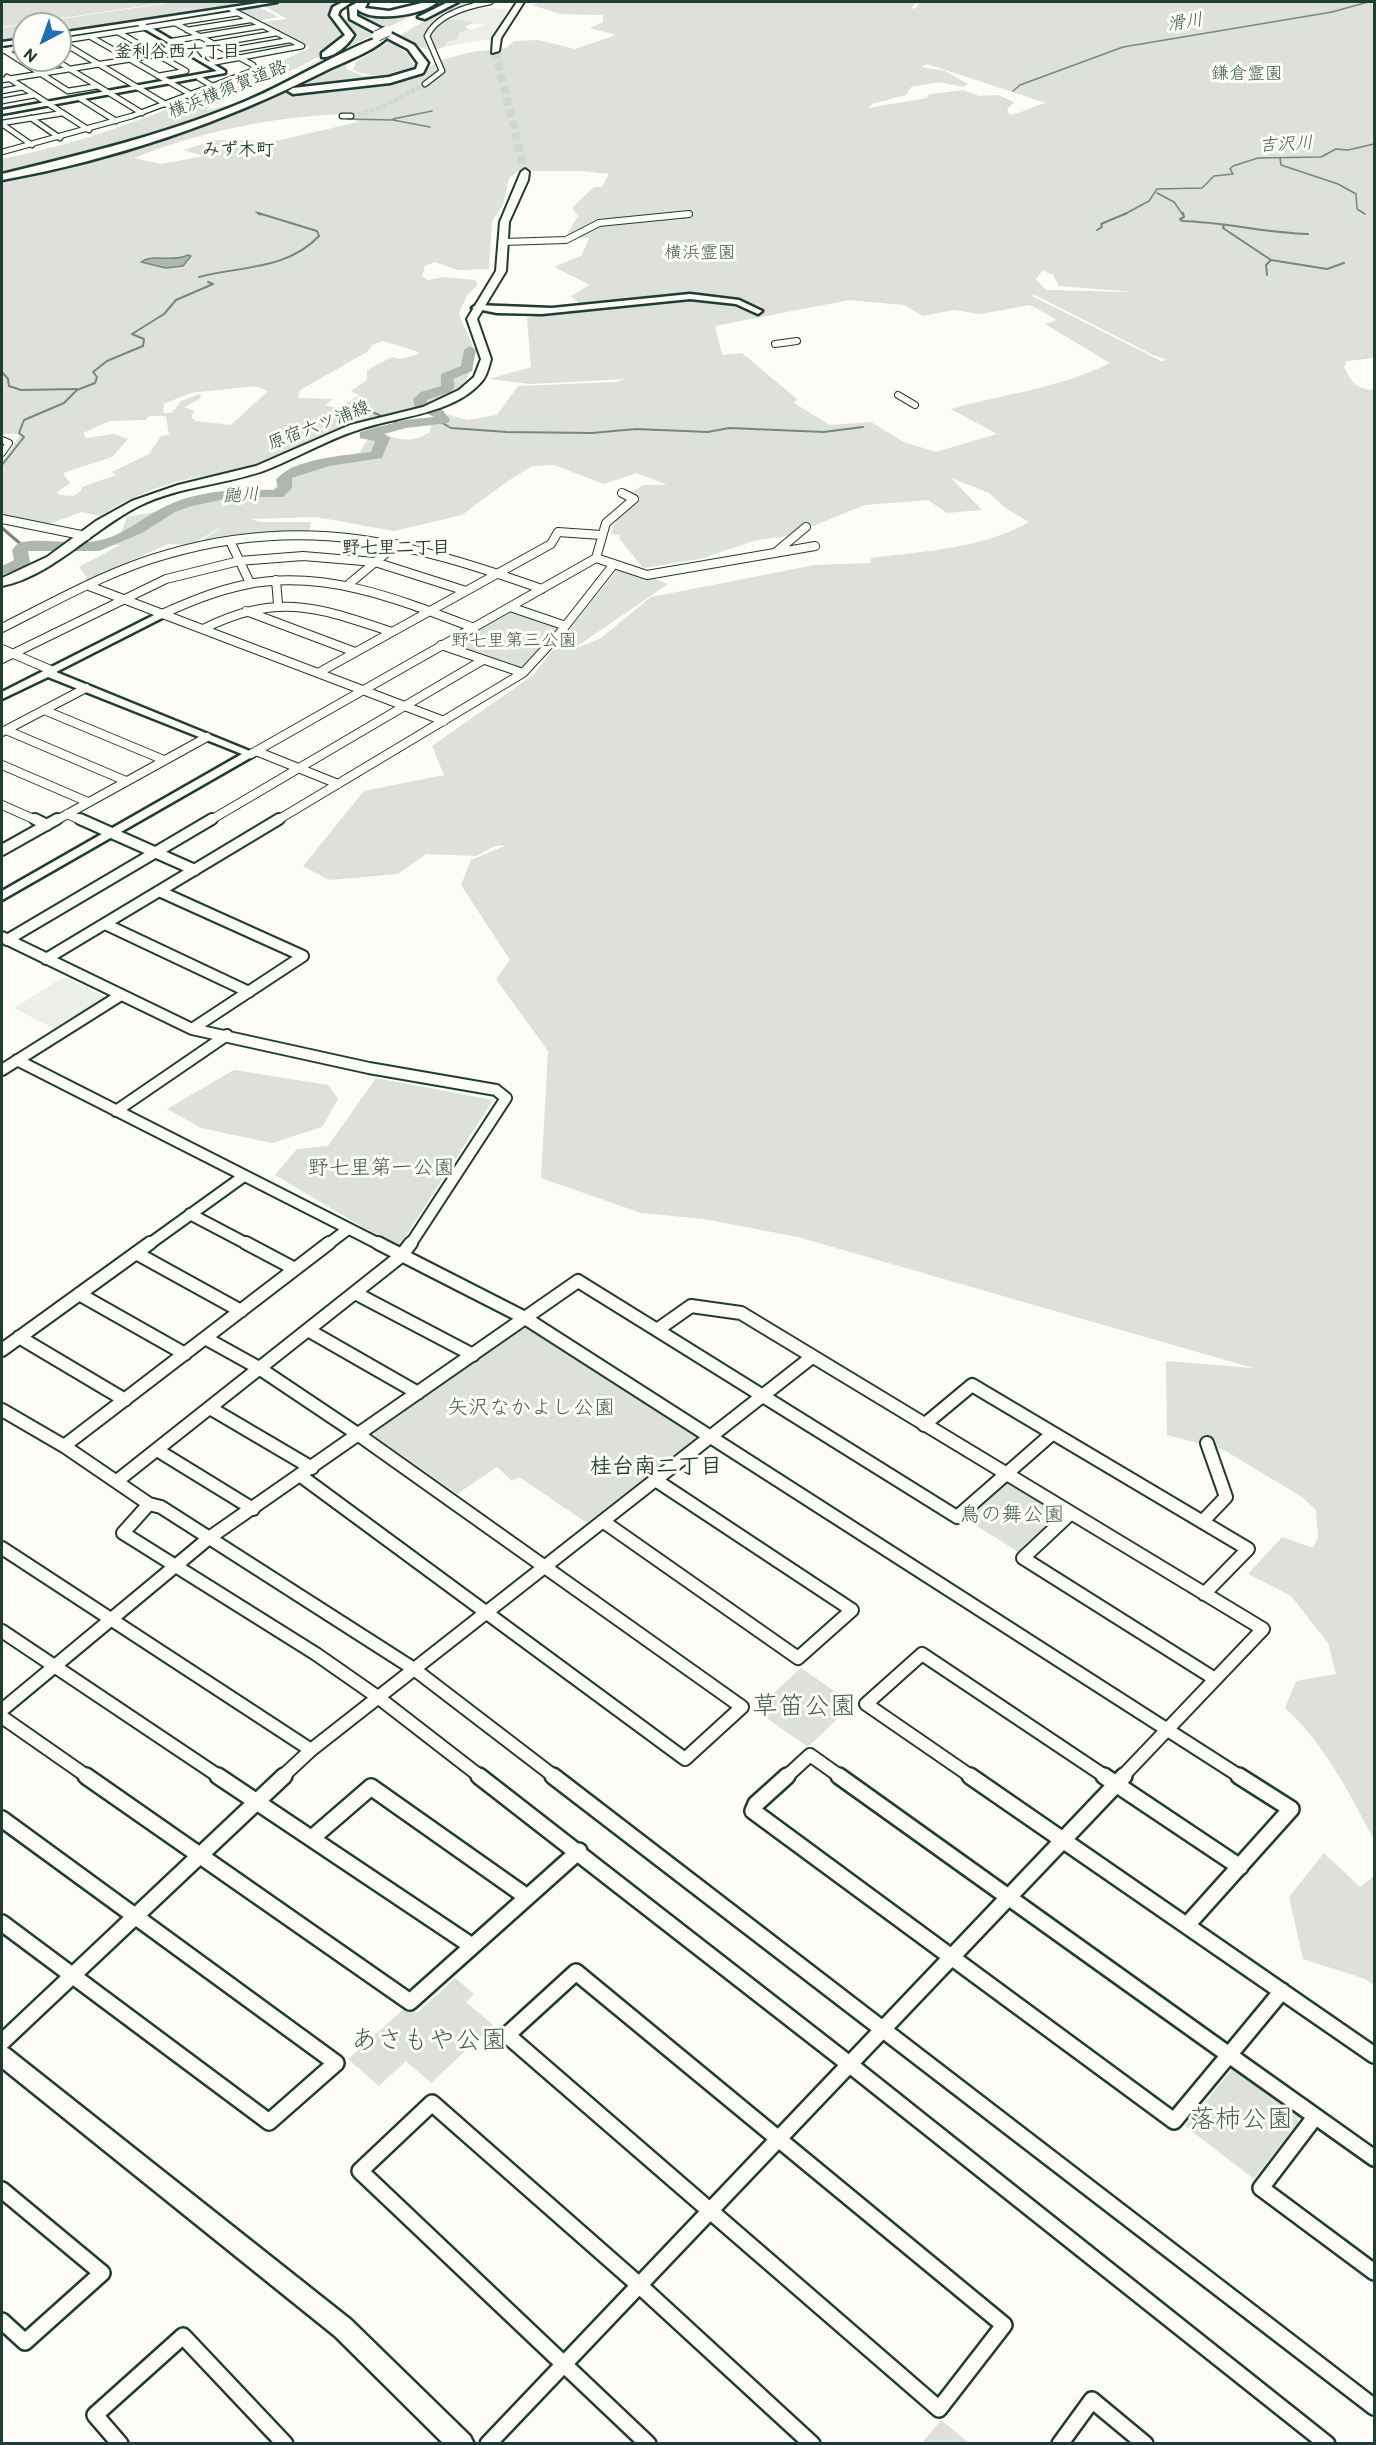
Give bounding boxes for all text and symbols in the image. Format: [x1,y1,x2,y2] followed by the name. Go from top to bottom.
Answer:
[1166,10,1204,36] water label: 滑川
[12,12,72,72] north arrow
[114,41,240,63] district label: 釜利谷西六丁目
[20,43,42,66] text: N
[166,56,290,124] street label: 横浜横須賀道路
[1211,63,1283,85] park label: 鎌倉霊園
[1258,133,1314,157] water label: 吉沢川
[202,139,274,161] district label: みず木町
[664,242,736,264] park label: 横浜霊園
[265,397,373,455] street label: 原宿六ツ浦線
[222,484,260,508] water label: 鼬川
[342,537,450,559] district label: 野七里二丁目
[451,630,577,652] park label: 野七里第三公園
[308,1156,454,1182] park label: 野七里第一公園
[447,1396,615,1422] park label: 矢沢なかよし公園
[590,1454,722,1480] district label: 桂台南二丁目
[960,1503,1064,1529] park label: 鳥の舞公園
[752,1691,856,1723] park label: 草笛公園
[351,2025,507,2057] park label: あさもや公園
[1189,2104,1293,2136] park label: 落柿公園

